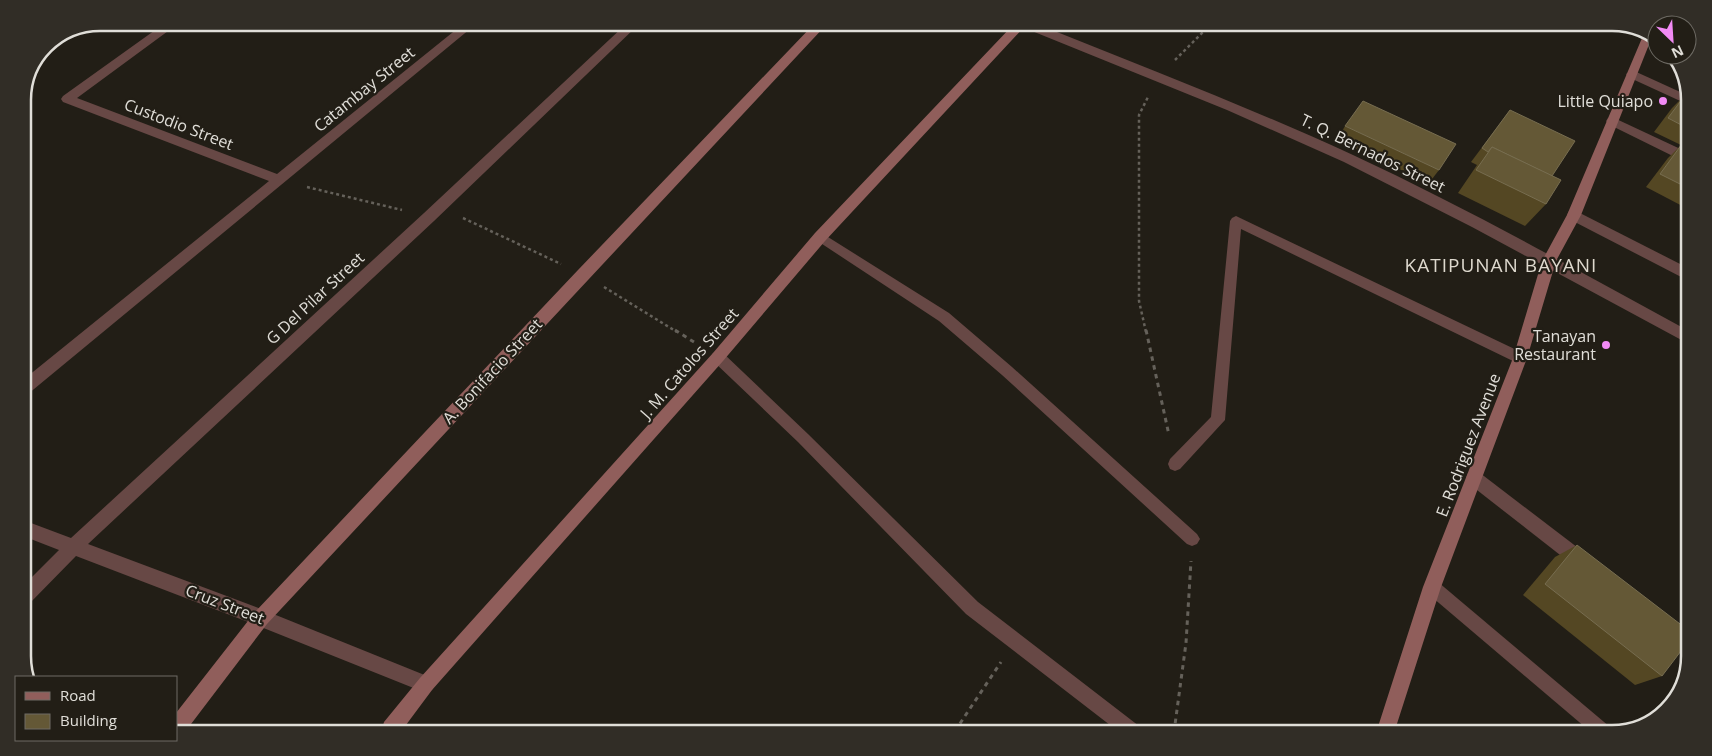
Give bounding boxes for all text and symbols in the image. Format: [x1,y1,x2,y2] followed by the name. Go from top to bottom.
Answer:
[1647,15,1697,65] north arrow
[309,41,419,137] street label: Catambay Street
[1669,41,1687,63] text: N
[1557,90,1653,112] place label: Little Quiapo
[121,93,237,155] street label: Custodio Street
[1657,95,1669,107] marker: Little Quiapo
[1297,108,1449,198] street label: T. Q. Bernados Street
[261,247,369,349] street label: G Del Pilar Street
[1405,252,1597,278] district label: KATIPUNAN BAYANI
[634,303,743,424] street label: J. M. Catolos Street
[437,313,547,429] street label: A. Bonifacio Street
[1514,325,1596,365] place label: Tanayan Restaurant
[1600,339,1612,351] marker: Tanayan Restaurant
[1431,370,1506,520] street label: E. Rodriguez Avenue
[182,579,268,629] street label: Cruz Street
[15,676,178,741] legend
[60,685,96,705] text: Road
[60,710,117,730] text: Building

